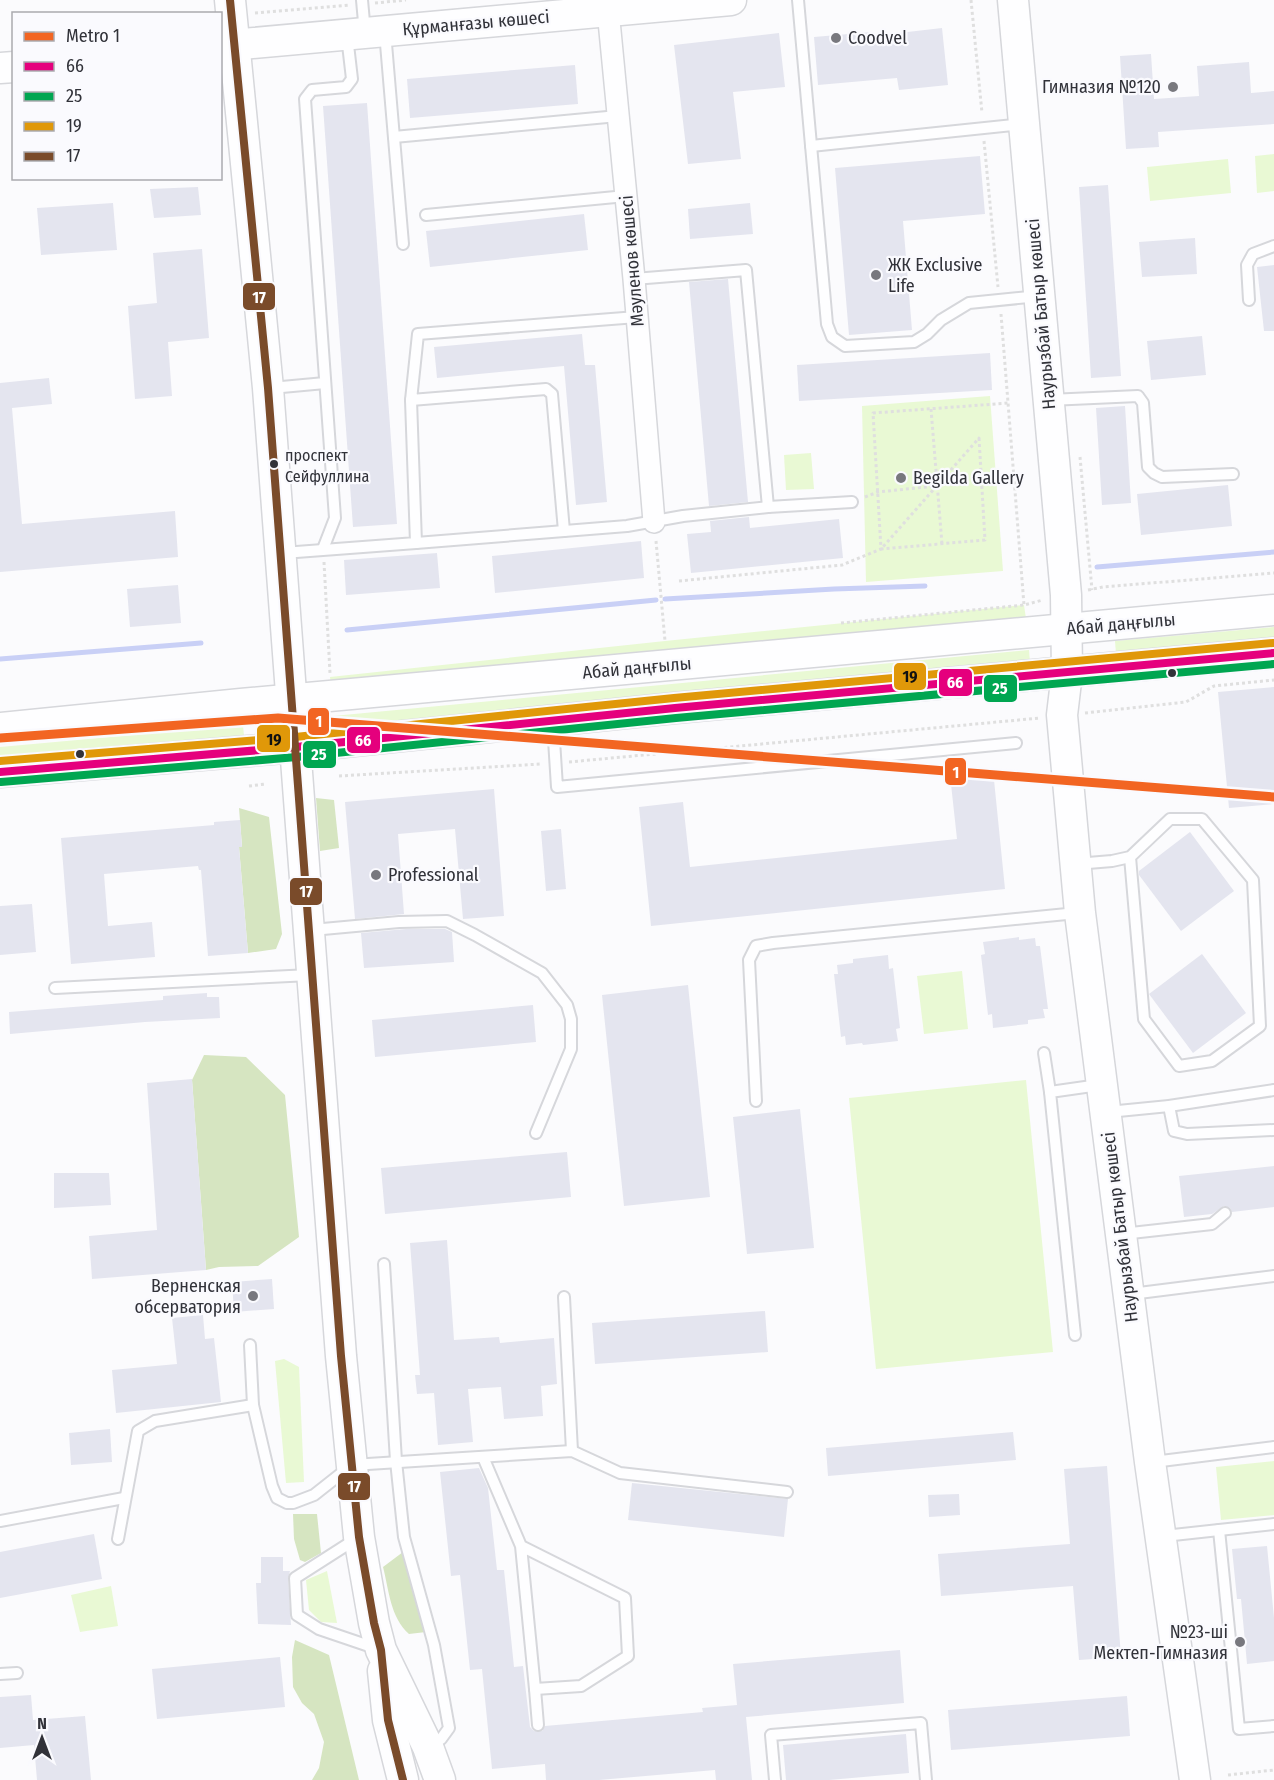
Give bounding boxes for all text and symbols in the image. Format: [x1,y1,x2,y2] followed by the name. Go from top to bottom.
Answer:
[402,6,550,40] street label: Құрманғазы көшесі
[12,12,222,180] legend
[66,25,120,47] text: Metro 1
[848,27,907,49] place label: Coodvel
[829,31,843,45] marker: Coodvel
[66,55,84,77] text: 66
[1042,76,1161,98] place label: Гимназия №120
[1166,80,1180,94] marker: Гимназия №120
[66,85,82,107] text: 25
[66,115,82,137] text: 19
[66,145,80,167] text: 17
[615,194,649,328] street label: Мәуленов көшесі
[1022,218,1060,410] street label: Наурызбай Батыр көшесі
[888,254,982,297] place label: ЖК Exclusive Life
[869,268,883,282] marker: ЖК Exclusive Life
[242,282,276,311] line badge: 17
[252,288,266,307] text: 17
[285,446,370,486] place label: проспект Сейфуллина
[268,458,280,470] marker: проспект Сейфуллина
[913,467,1024,489] place label: Begilda Gallery
[894,471,908,485] marker: Begilda Gallery
[1066,608,1176,640] street label: Абай даңғылы
[582,652,692,684] street label: Абай даңғылы
[893,662,927,691] line badge: 19
[902,667,918,686] text: 19
[1166,667,1178,679] unlabelled marker
[938,668,973,697] line badge: 66
[947,673,963,692] text: 66
[983,674,1018,703] line badge: 25
[991,679,1008,698] text: 25
[307,707,330,736] line badge: 1
[316,712,322,731] text: 1
[256,724,291,753] line badge: 19
[346,726,381,754] line badge: 66
[266,730,282,749] text: 19
[355,731,371,750] text: 66
[302,740,337,769] line badge: 25
[310,745,327,764] text: 25
[74,748,86,760] unlabelled marker
[944,757,967,786] line badge: 1
[953,763,959,782] text: 1
[388,864,479,886] place label: Professional
[369,868,383,882] marker: Professional
[289,877,323,906] line badge: 17
[299,882,313,901] text: 17
[1097,1131,1143,1323] street label: Наурызбай Батыр көшесі
[135,1275,241,1318] place label: Верненская обсерватория
[246,1289,260,1303] marker: Верненская обсерватория
[337,1472,371,1501] line badge: 17
[347,1477,361,1496] text: 17
[1093,1621,1228,1664] place label: №23-ші Мектеп-Гимназия
[1233,1635,1247,1649] marker: №23-ші Мектеп-Гимназия
[12,1708,72,1768] north arrow
[37,1714,47,1733] text: N

